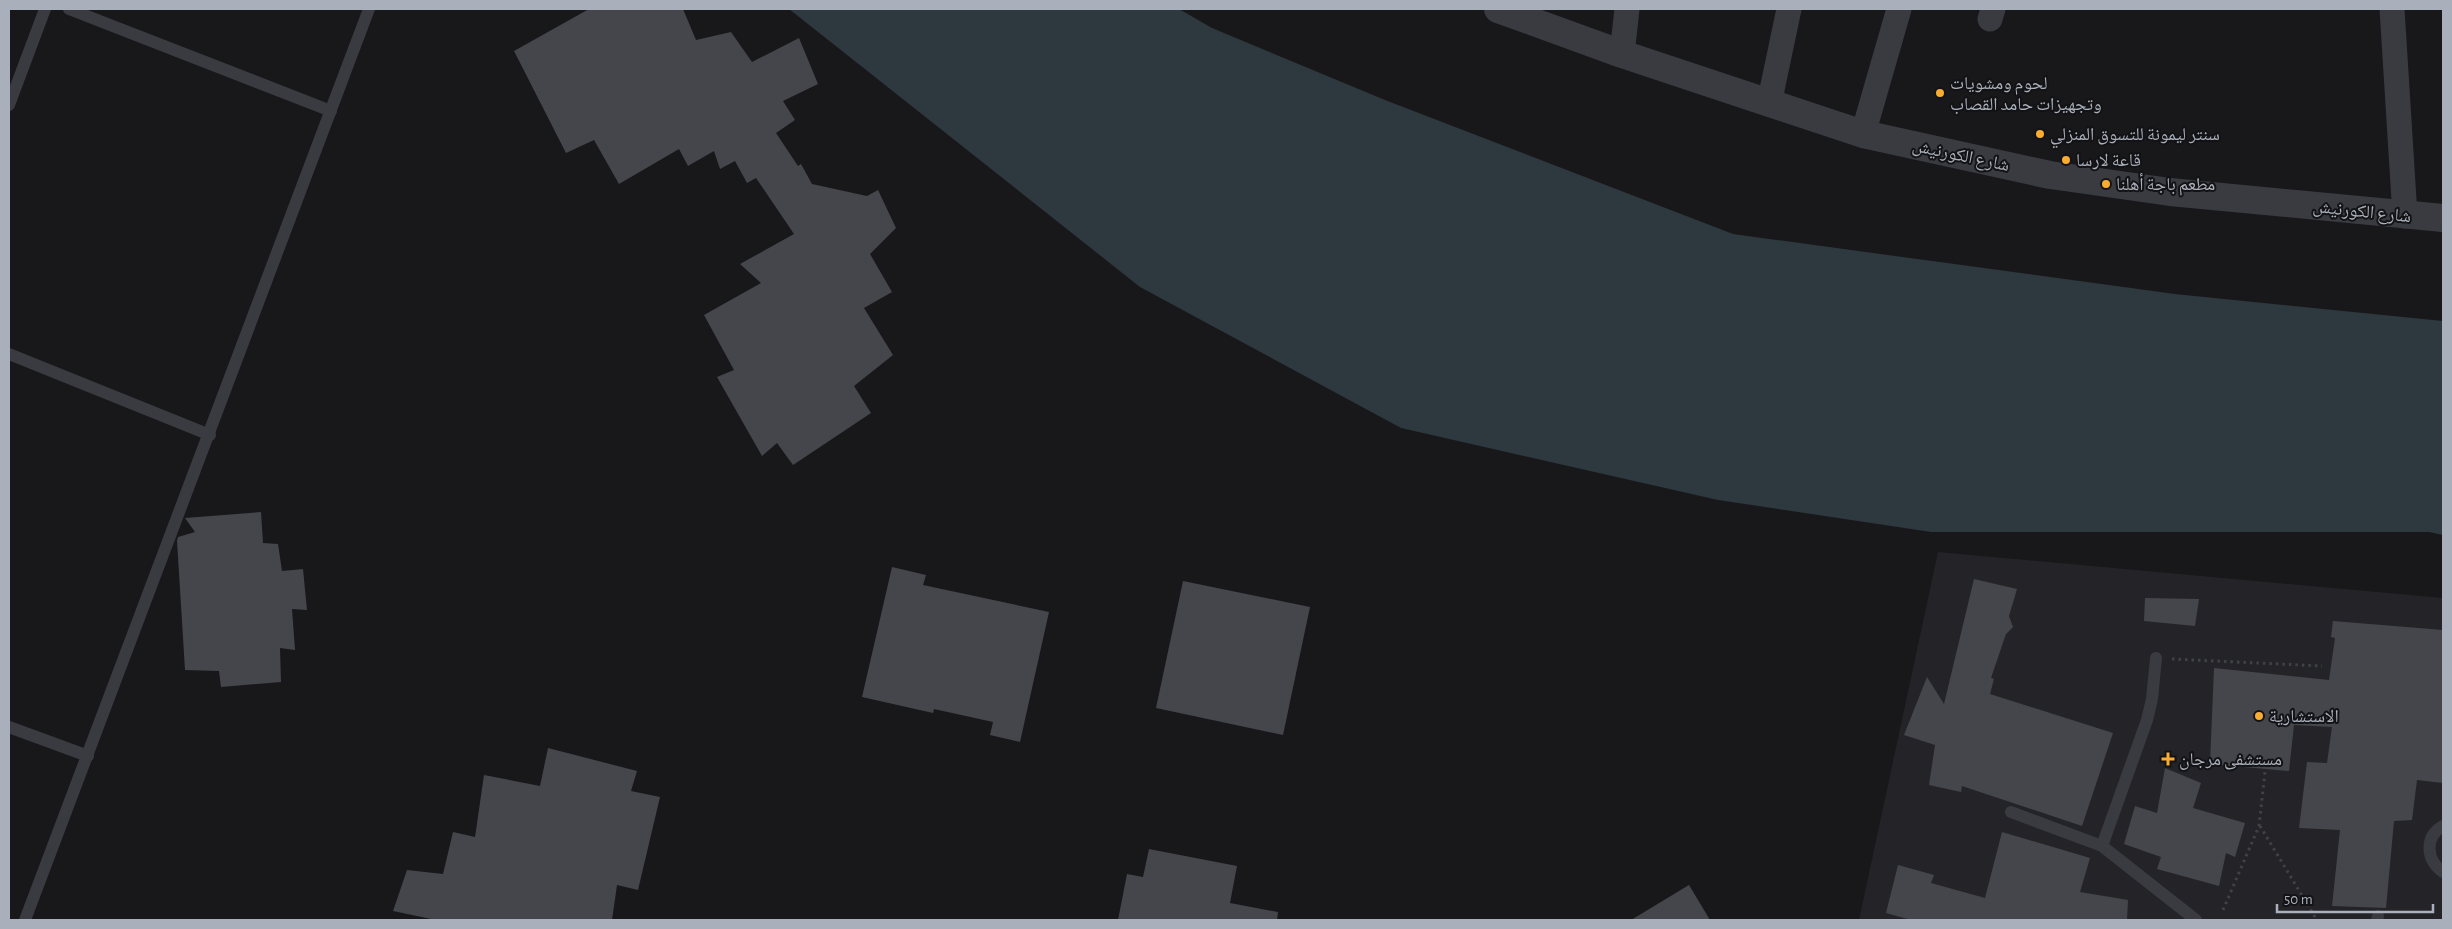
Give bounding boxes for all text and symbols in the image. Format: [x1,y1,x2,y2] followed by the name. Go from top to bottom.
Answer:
[1950,75,2102,115] place label: لحوم ومشويات وتجهيزات حامد القصاب
[1934,87,1946,99] marker: لحوم ومشويات وتجهيزات حامد القصاب
[2050,126,2220,149] place label: سنتر ليمونة للتسوق المنزلي
[2034,128,2046,140] marker: سنتر ليمونة للتسوق المنزلي
[1910,137,2011,176] street label: شارع الكورنيش
[2076,152,2141,170] place label: قاعة لارسا
[2060,154,2072,166] marker: قاعة لارسا
[2116,173,2215,196] place label: مطعم باجة أهلنا
[2100,178,2112,190] marker: مطعم باجة أهلنا
[2312,198,2412,227] street label: شارع الكورنيش
[2269,708,2339,726] place label: الاستشارية
[2253,710,2265,722] marker: الاستشارية
[2179,751,2282,770] place label: مستشفى مرجان
[2161,752,2175,766] marker: مستشفى مرجان
[2277,882,2433,914] scale bar
[2284,892,2313,907] text: 50 m

